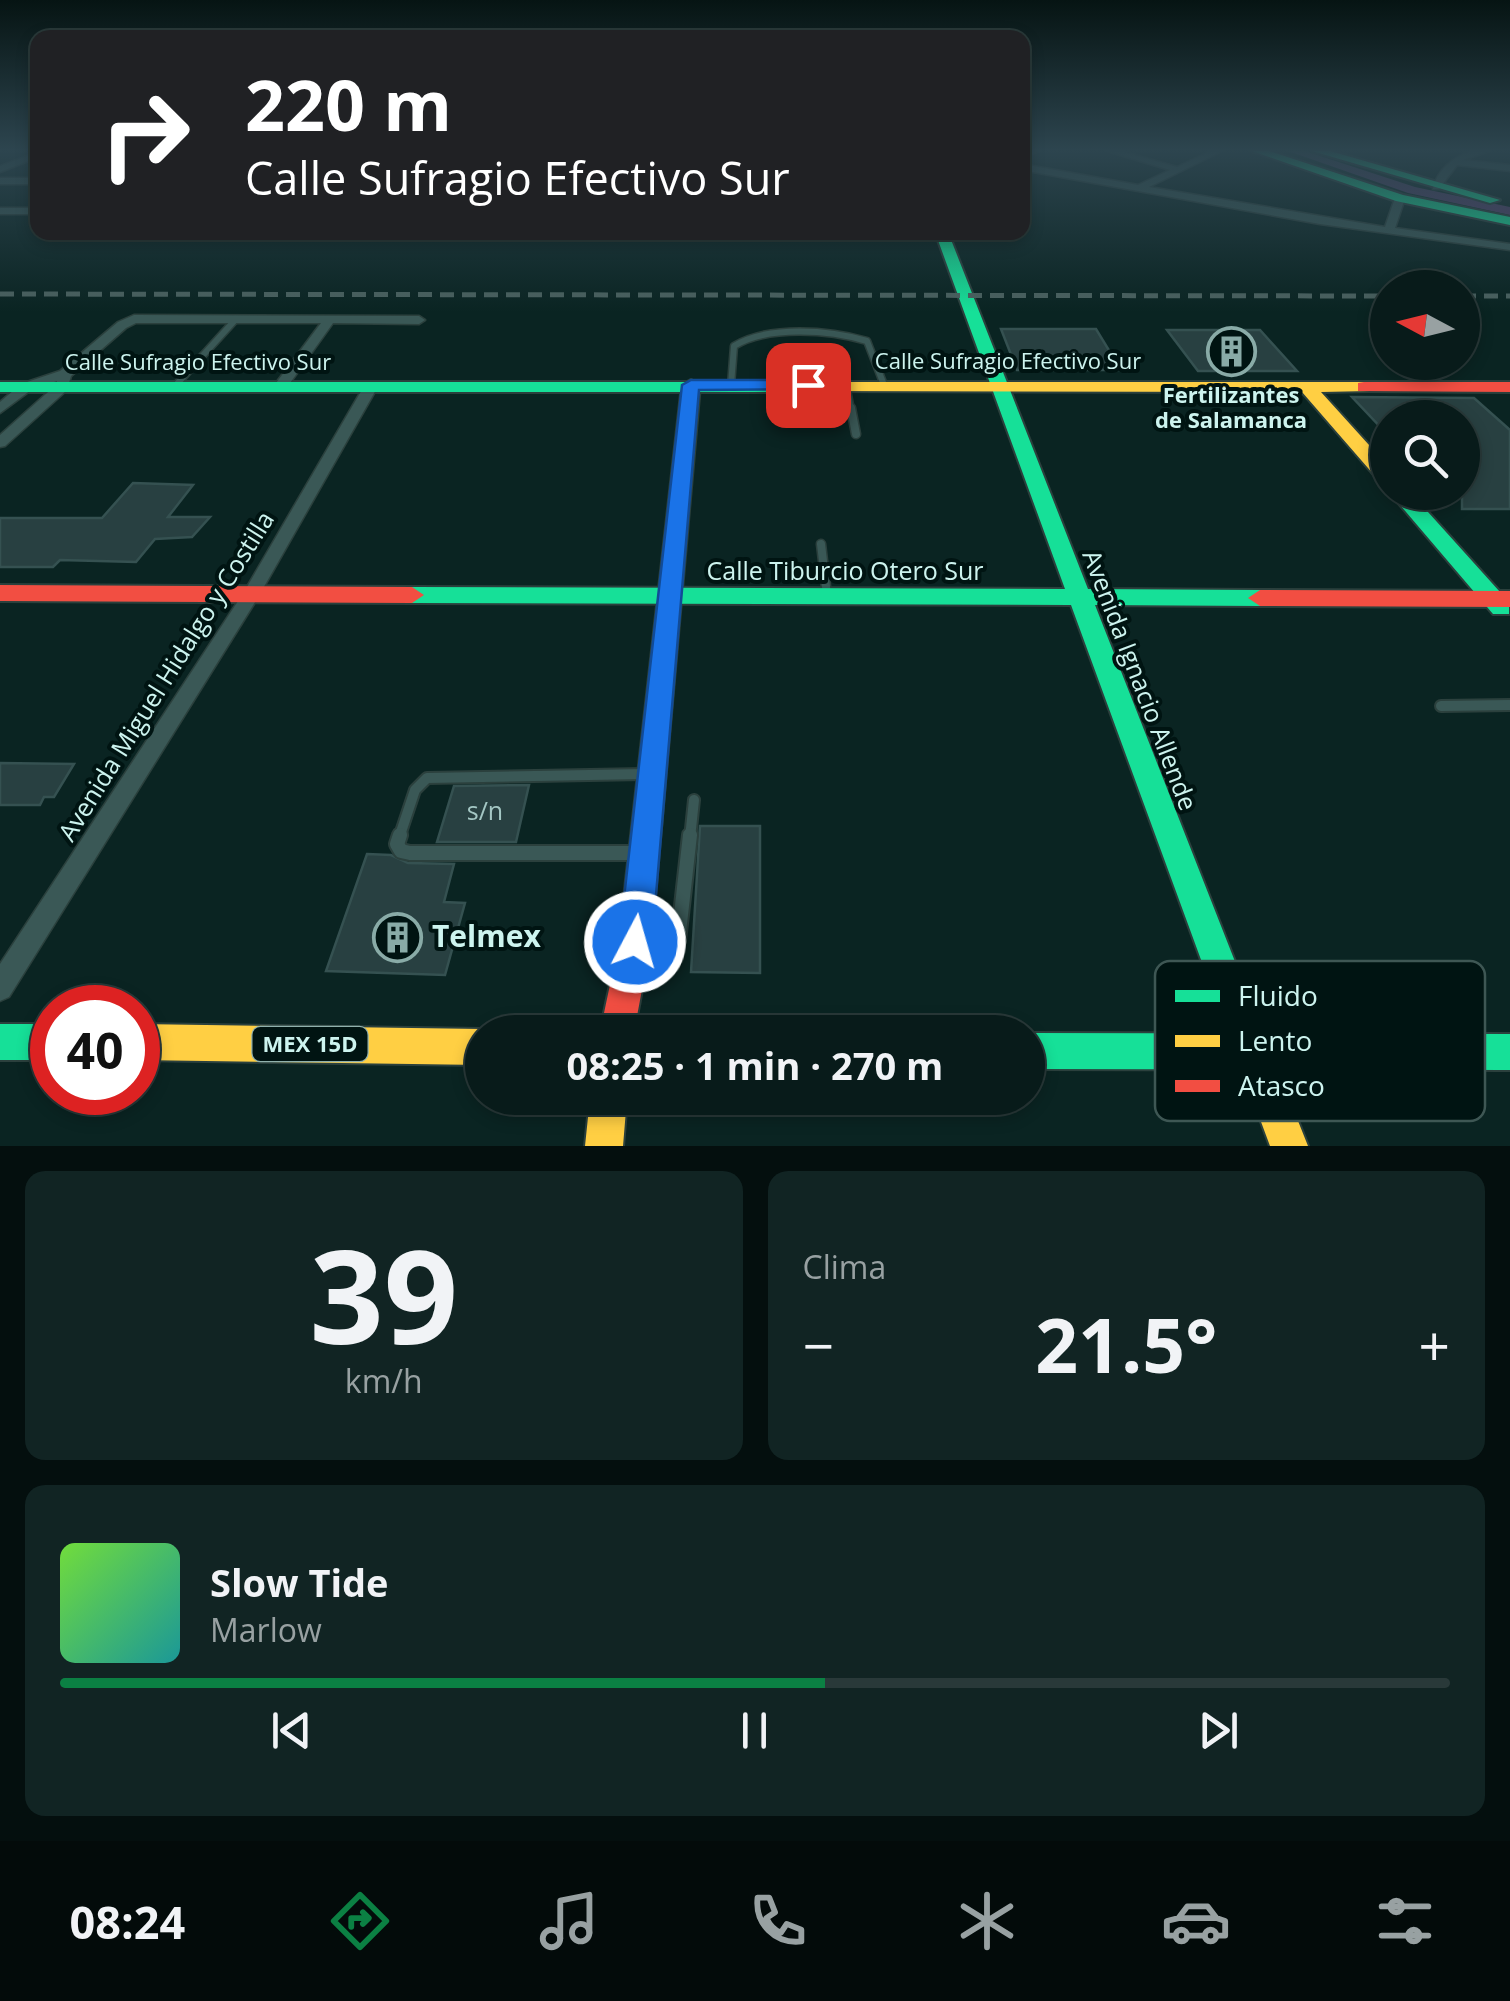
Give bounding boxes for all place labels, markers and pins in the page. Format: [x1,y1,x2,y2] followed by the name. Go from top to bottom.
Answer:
[1205,325,1257,377] building icon: Fertilizantes de Salamanca
[766,343,851,428] pin
[1155,379,1307,434] place label: Fertilizantes de Salamanca
[371,911,423,963] building icon: Telmex
[432,915,541,956] place label: Telmex

